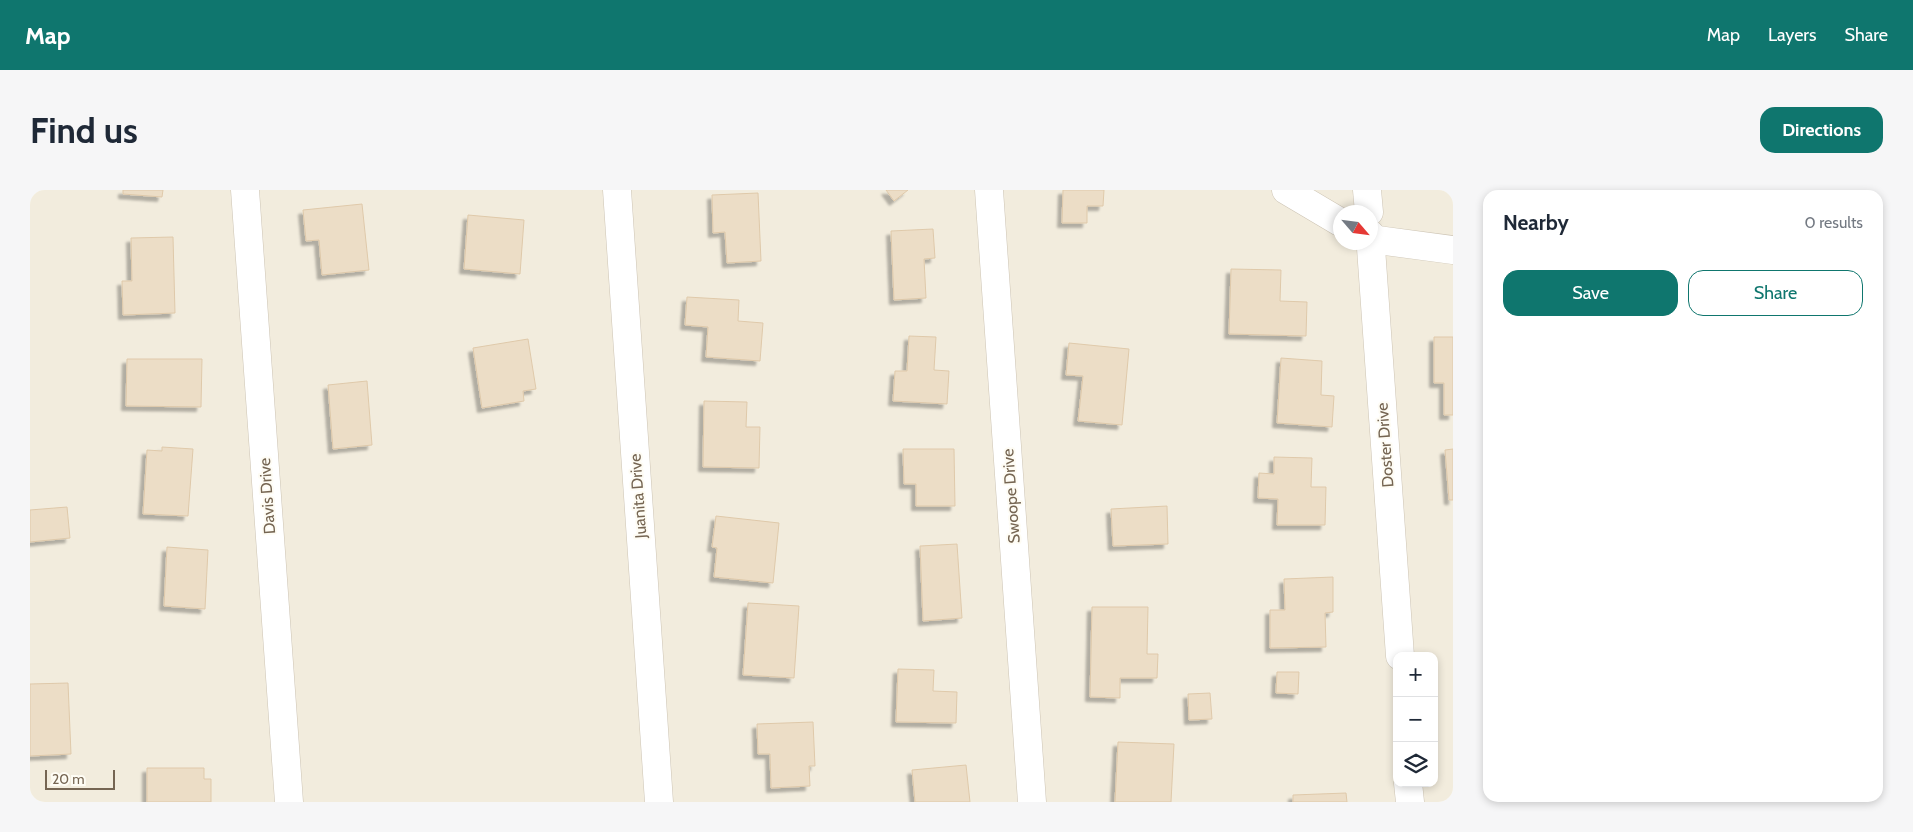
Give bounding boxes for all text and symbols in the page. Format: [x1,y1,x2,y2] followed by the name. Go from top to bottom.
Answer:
[25,21,71,50] text: Map
[1707,24,1740,46] text: Map
[1768,24,1817,46] text: Layers
[1845,24,1888,46] text: Share
[1760,107,1883,153] button: Directions
[30,109,138,152] text: Find us
[1333,205,1378,250] north arrow
[1503,210,1569,235] text: Nearby
[1804,213,1863,232] text: 0 results
[1503,270,1678,316] button: Save
[1688,270,1863,316] button: Share
[1373,402,1397,488] street label: Doster Drive
[998,448,1024,544] street label: Swoope Drive
[626,453,651,540] street label: Juanita Drive
[255,457,279,535] street label: Davis Drive
[1393,652,1438,787] map controls
[1393,652,1438,697] button: +
[1393,697,1438,742] button: −
[1393,742,1438,787] button: layers
[45,767,115,790] scale bar
[52,770,85,788] text: 20 m

